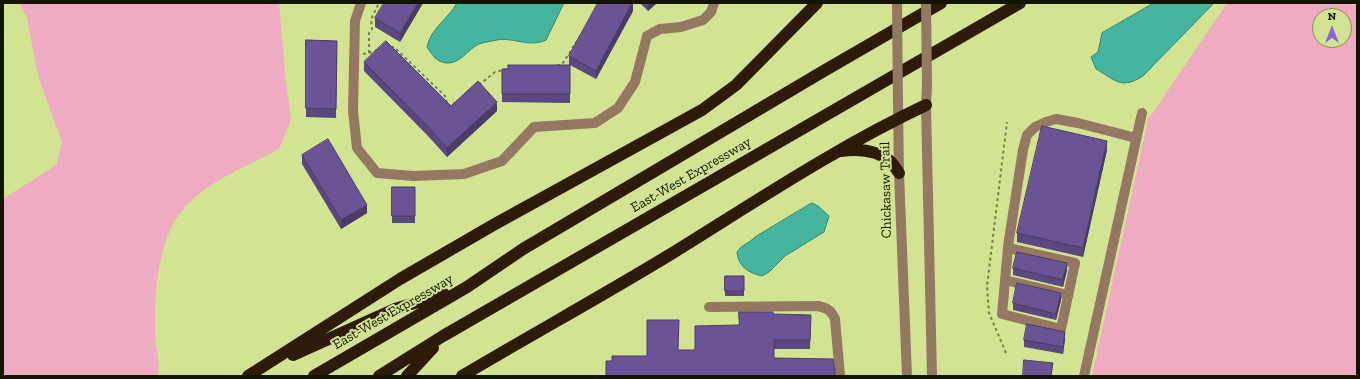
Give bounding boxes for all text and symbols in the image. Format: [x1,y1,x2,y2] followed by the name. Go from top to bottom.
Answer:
[1312,8,1352,48] north arrow
[1328,10,1336,23] text: N
[628,134,754,216] street label: East-West Expressway
[877,142,895,238] street label: Chickasaw Trail
[330,271,456,353] street label: East-West Expressway

